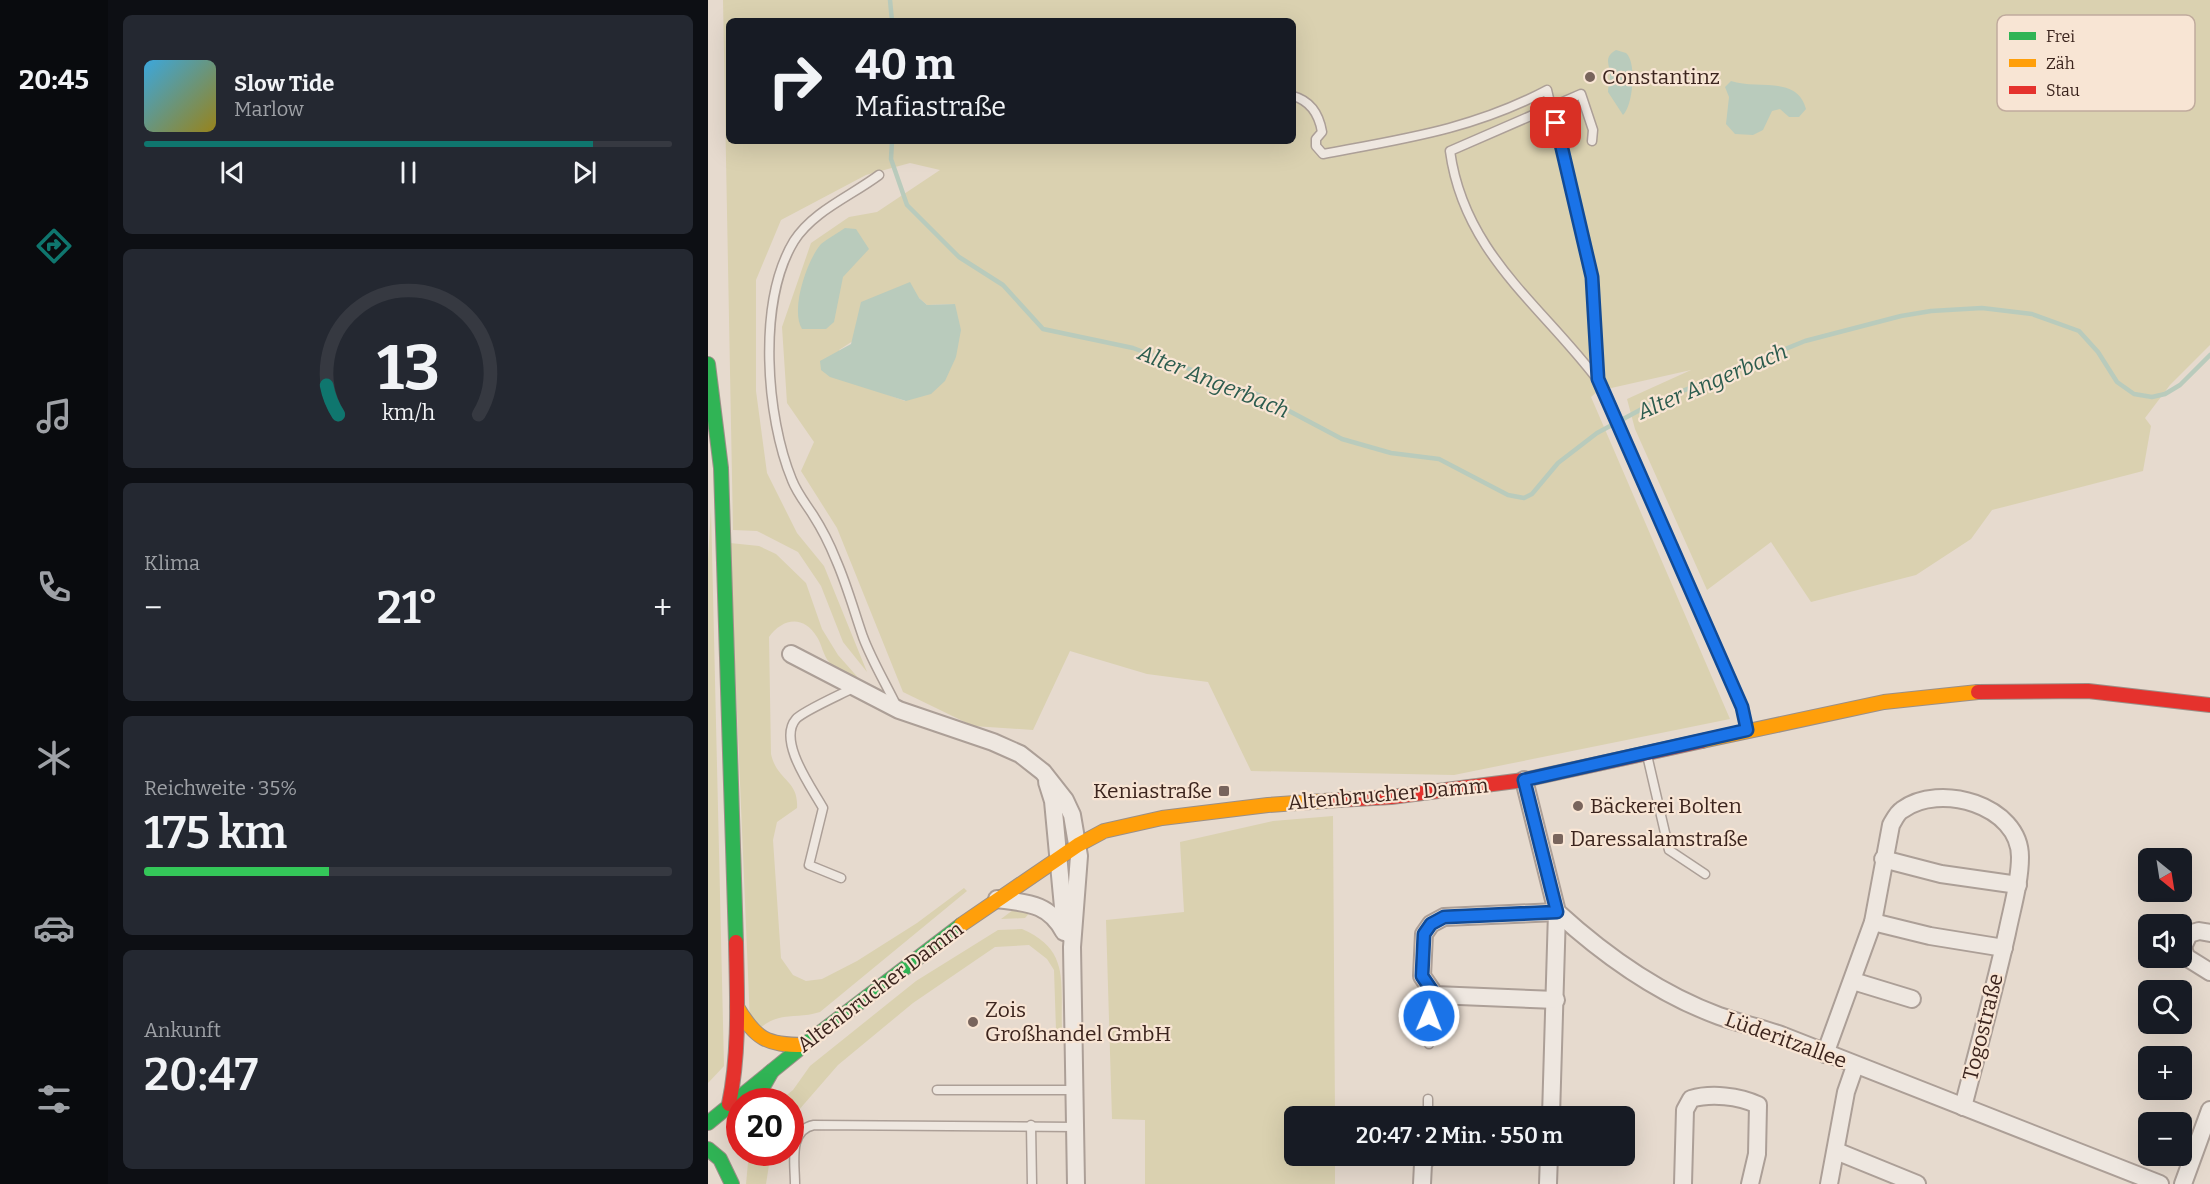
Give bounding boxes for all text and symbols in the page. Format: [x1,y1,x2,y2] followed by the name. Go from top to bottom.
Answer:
[1997,15,2195,111] legend
[2046,27,2075,46] text: Frei
[855,40,955,90] text: 40 m
[756,42,834,120] icon: right
[2046,54,2075,73] text: Zäh
[19,64,89,96] text: 20:45
[1602,64,1720,90] place label: Constantinz
[234,70,334,97] text: Slow Tide
[1583,70,1597,84] marker: Constantinz
[2046,81,2080,100] text: Stau
[855,91,1006,123] text: Mafiastraße
[234,97,304,121] text: Marlow
[1530,97,1581,148] pin
[1539,106,1572,139] icon: arrive
[216,156,249,189] icon: previous
[392,156,425,189] icon: pause
[568,156,601,189] icon: next
[33,225,75,267] icon: directions
[377,331,439,406] text: 13
[1632,338,1791,426] water label: Alter Angerbach
[1133,339,1293,424] water label: Alter Angerbach
[33,395,75,437] icon: music
[381,401,435,427] text: km/h
[144,551,200,575] text: Klima
[33,566,75,608] icon: phone
[377,581,439,635] text: 21°
[144,588,162,628] text: −
[653,588,672,628] text: +
[33,737,75,779] icon: climate
[1286,772,1490,816] street label: Altenbrucher Damm
[144,776,297,800] text: Reichweite · 35%
[1093,778,1212,804] place label: Keniastraße
[1217,784,1231,798] marker: Keniastraße
[1590,793,1742,819] place label: Bäckerei Bolten
[1571,799,1585,813] marker: Bäckerei Bolten
[144,806,287,860] text: 175 km
[1570,826,1748,852] place label: Daressalamstraße
[1551,832,1565,846] marker: Daressalamstraße
[2138,848,2192,902] north arrow
[2138,848,2192,1166] map controls
[33,907,75,949] icon: car
[2138,914,2192,968] button: sound
[792,916,968,1058] street label: Altenbrucher Damm
[1957,971,2009,1083] street label: Togostraße
[2138,980,2192,1034] button: search
[1397,984,1461,1048] position arrow
[985,997,1171,1047] place label: Zois Großhandel GmbH
[1722,1006,1850,1074] street label: Lüderitzallee
[966,1015,980,1029] marker: Zois Großhandel GmbH
[144,1018,221,1042] text: Ankunft
[2138,1046,2192,1100] button: +
[144,1048,258,1102] text: 20:47
[33,1078,75,1120] icon: filters
[726,1088,804,1166] speed limit sign: 20
[2138,1112,2192,1166] button: −
[1356,1122,1563,1149] text: 20:47 · 2 Min. · 550 m

